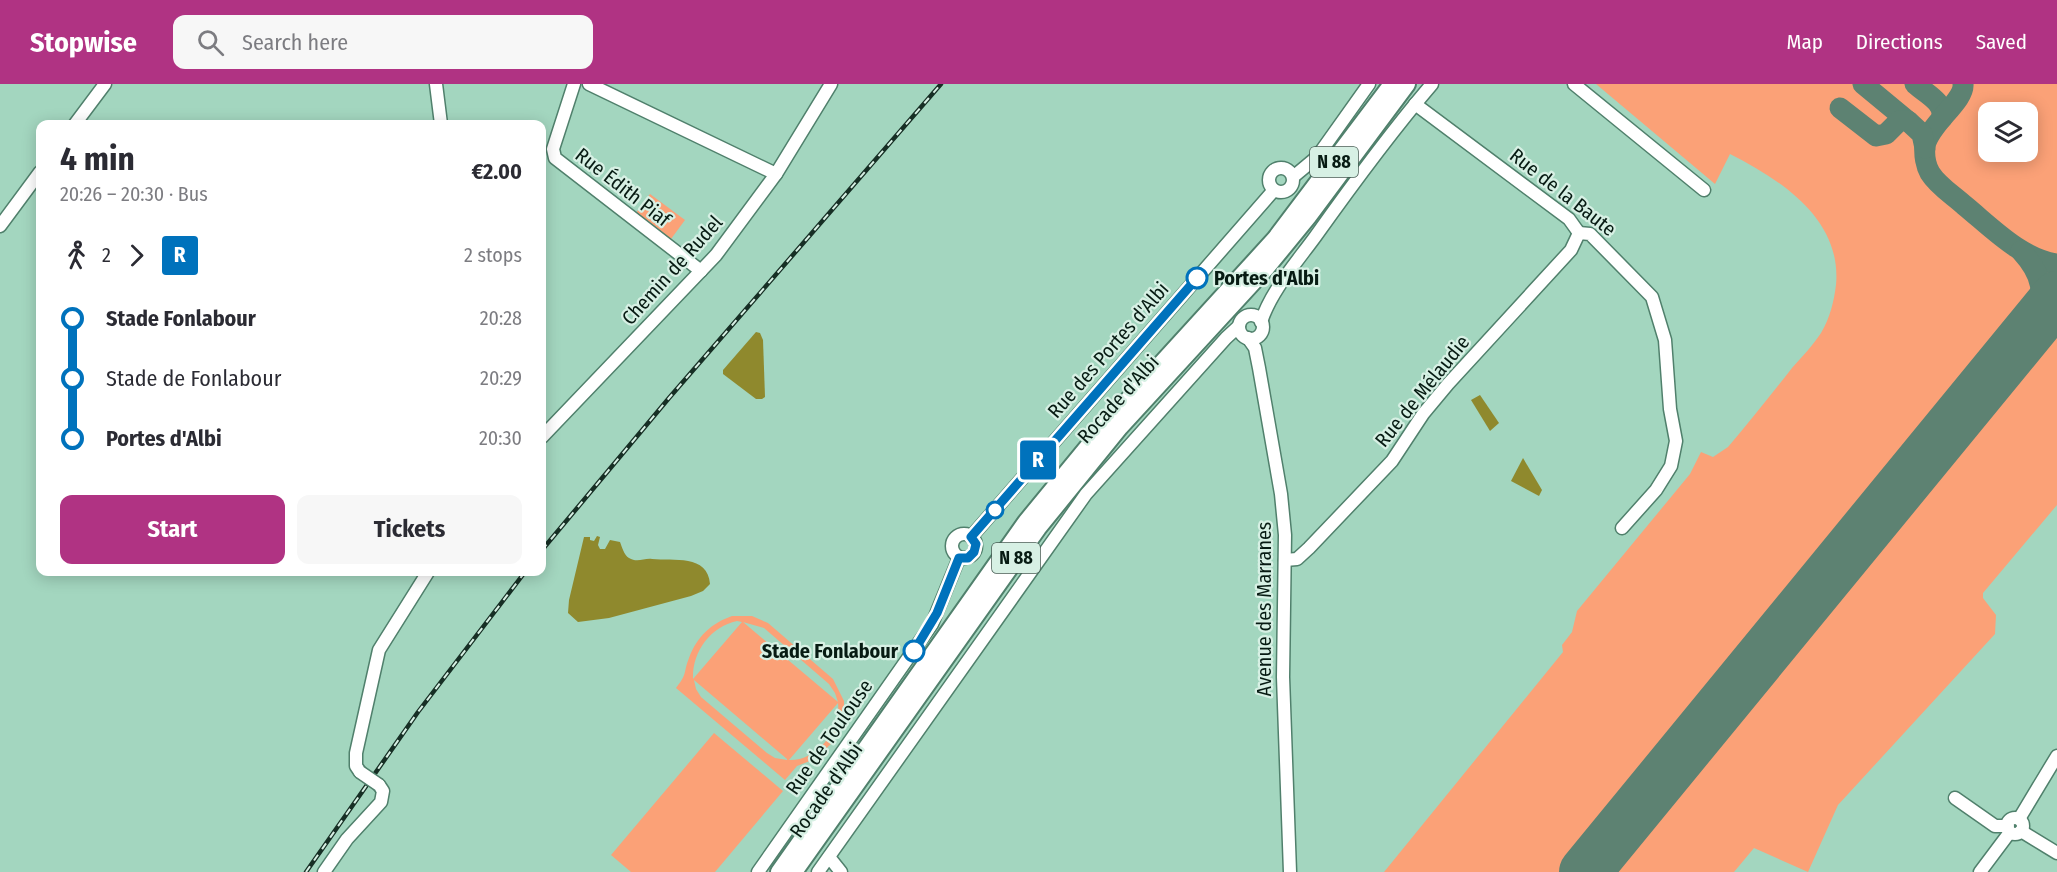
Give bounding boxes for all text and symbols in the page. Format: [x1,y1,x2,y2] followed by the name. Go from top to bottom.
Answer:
[173,15,593,69] search box
[30,26,137,59] text: Stopwise
[194,26,227,59] icon: search
[242,29,348,56] text: Search here
[1786,29,1823,55] text: Map
[1856,29,1943,55] text: Directions
[1976,29,2027,55] text: Saved
[1978,102,2038,162] map controls
[1978,102,2038,162] button: layers
[60,139,135,179] text: 4 min
[571,142,677,233] street label: Rue Édith Piaf
[1505,143,1621,241] street label: Rue de la Baute
[1310,147,1358,177] road number: N 88
[471,158,522,185] text: €2.00
[60,182,208,206] text: 20:26 – 20:30 · Bus
[617,210,727,330] street label: Chemin de Rudel
[60,239,93,272] icon: walk
[120,239,153,272] icon: forward
[174,242,186,268] text: R
[102,243,111,267] text: 2
[464,243,522,267] text: 2 stops
[1214,266,1319,290] place label: Portes d'Albi
[1186,267,1208,289] marker: Portes d'Albi
[1042,277,1174,423] street label: Rue des Portes d'Albi
[106,305,256,332] text: Stade Fonlabour
[480,306,522,330] text: 20:28
[1370,330,1474,452] street label: Rue de Mélaudie
[1072,350,1164,448] street label: Rocade d'Albi
[106,365,281,392] text: Stade de Fonlabour
[480,366,522,390] text: 20:29
[106,425,222,452] text: Portes d'Albi
[479,426,522,450] text: 20:30
[1018,440,1058,479] line badge: R
[1032,447,1044,473] text: R
[60,495,285,564] button: Start
[297,495,522,564] button: Tickets
[986,501,1004,519] unlabelled marker
[1252,522,1276,696] street label: Avenue des Marranes
[992,543,1040,573] road number: N 88
[762,639,899,663] place label: Stade Fonlabour
[903,640,925,662] marker: Stade Fonlabour
[780,675,878,799] street label: Rue de Toulouse
[785,738,867,842] street label: Rocade d'Albi

